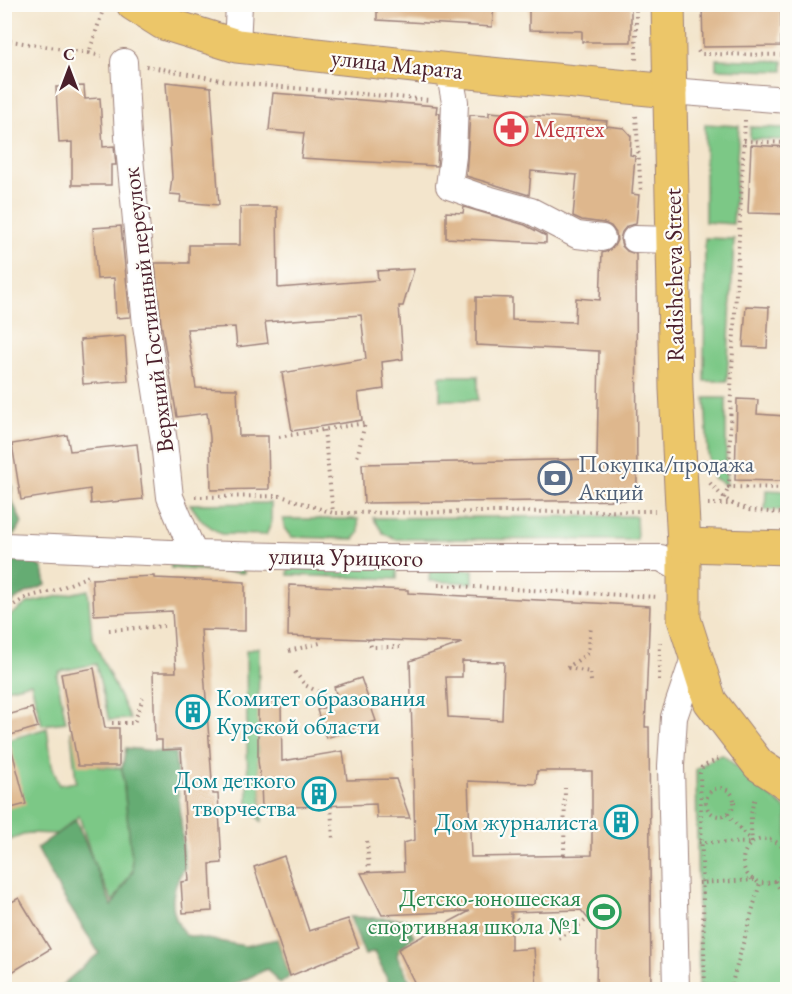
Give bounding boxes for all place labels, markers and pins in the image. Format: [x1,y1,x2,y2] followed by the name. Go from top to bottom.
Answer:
[493,111,529,147] pharmacy icon: Медтех
[534,113,605,144] place label: Медтех
[577,448,755,507] place label: Покупка/продажа Акций
[537,460,573,496] bank icon: Покупка/продажа Акций
[216,682,426,741] place label: Комитет образования Курской области
[175,694,211,730] building icon: Комитет образования Курской области
[174,764,296,823] place label: Дом деткого творчества
[301,776,337,812] building icon: Дом деткого творчества
[603,804,639,840] building icon: Дом журналиста
[434,806,598,837] place label: Дом журналиста
[368,882,581,941] place label: Детско-юношеская спортивная школа №1
[586,894,622,930] sports icon: Детско-юношеская спортивная школа №1

